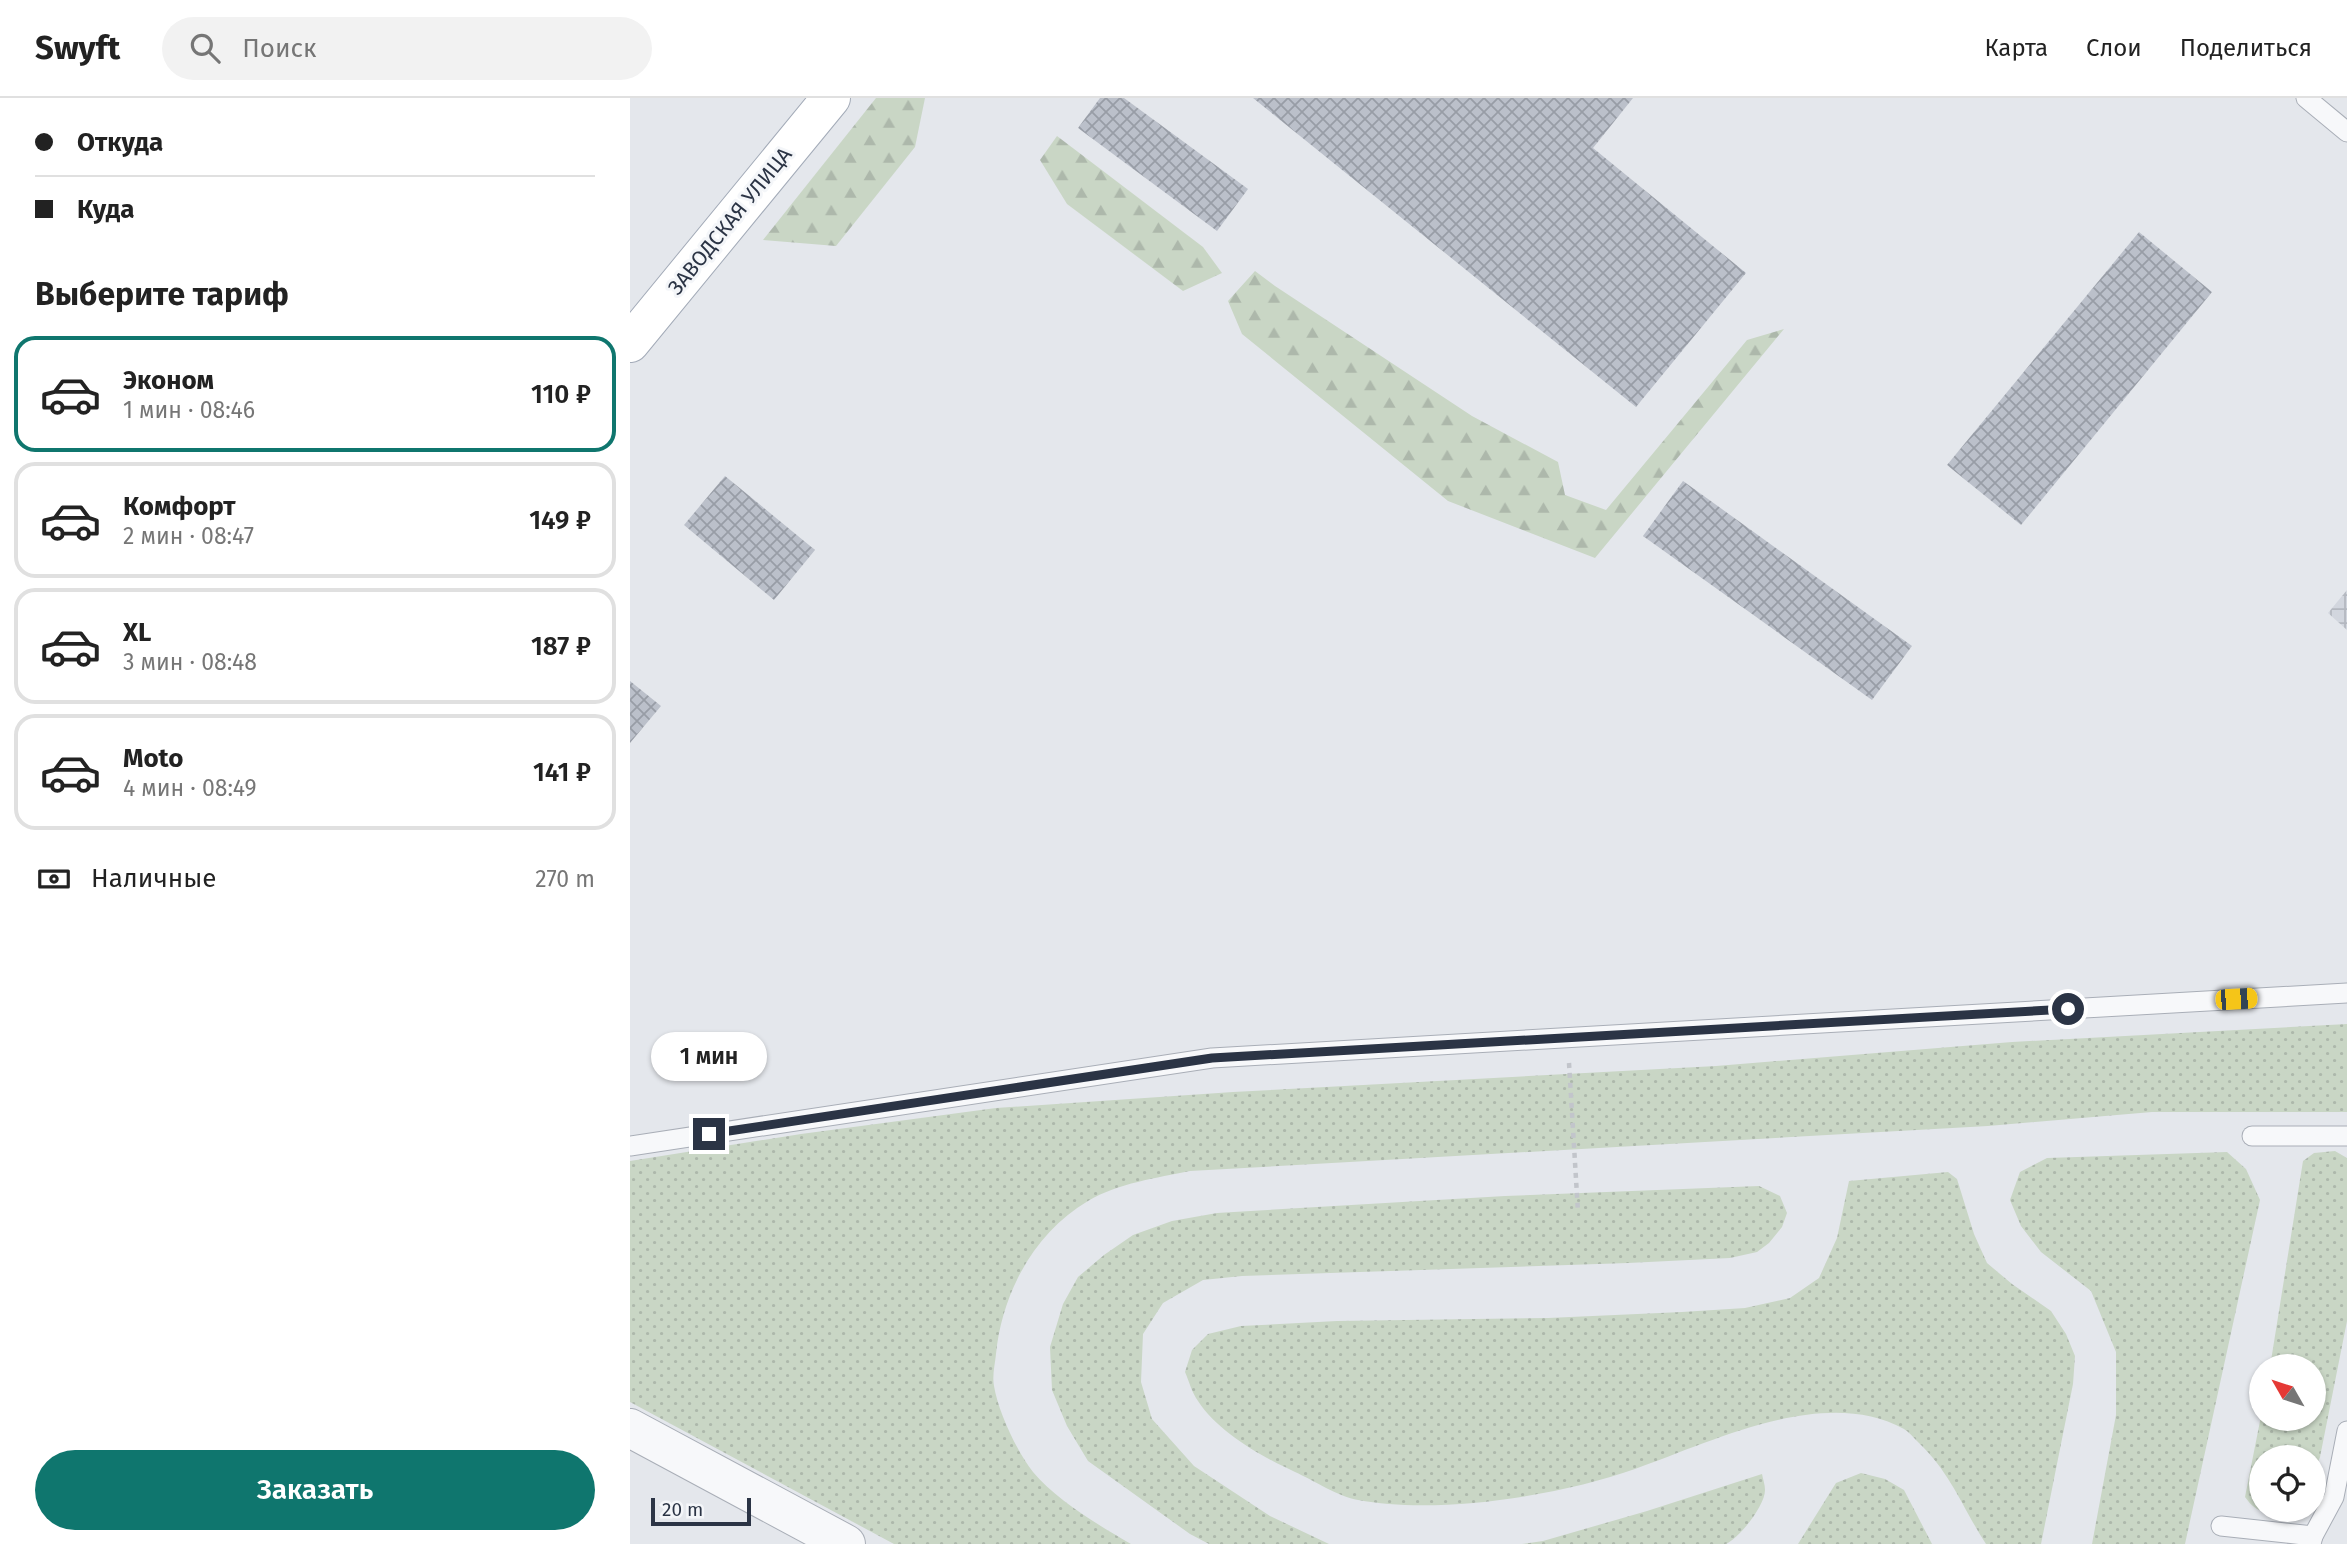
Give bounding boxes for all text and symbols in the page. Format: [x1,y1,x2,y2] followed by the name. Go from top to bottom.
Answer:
[162,17,652,80] search box
[35,28,120,68] text: Swyft
[186,29,224,67] icon: search
[242,33,316,64] text: Поиск
[1984,34,2048,62] text: Карта
[2086,34,2142,62] text: Слои
[2180,34,2312,62] text: Поделиться
[77,127,163,158] text: Откуда
[663,142,797,300] street label: ЗАВОДСКАЯ УЛИЦА
[77,194,135,225] text: Куда
[35,275,289,313] text: Выберите тариф
[39,363,102,426] icon: car
[123,365,214,396] text: Эконом
[531,379,591,410] text: 110 ₽
[123,396,255,424] text: 1 мин · 08:46
[39,489,102,552] icon: car
[123,491,236,522] text: Комфорт
[529,505,591,536] text: 149 ₽
[123,522,254,550] text: 2 мин · 08:47
[39,615,102,678] icon: car
[123,617,151,648] text: XL
[531,631,591,662] text: 187 ₽
[123,648,257,676] text: 3 мин · 08:48
[39,741,102,804] icon: car
[123,743,183,774] text: Moto
[533,757,591,788] text: 141 ₽
[123,774,257,802] text: 4 мин · 08:49
[35,860,73,898] icon: cash
[91,863,216,894] text: Наличные
[535,865,595,893] text: 270 m
[2215,987,2258,1011] car
[2052,993,2084,1025] route start
[651,1032,767,1082] callout: 1 мин
[680,1042,738,1070] text: 1 мин
[693,1118,725,1150] route end
[2249,1354,2326,1432] north arrow
[2249,1354,2326,1522] map controls
[2249,1445,2326,1522] button: locate
[35,1450,595,1530] button: Заказать
[651,1495,751,1527] scale bar
[662,1498,703,1521] text: 20 m

